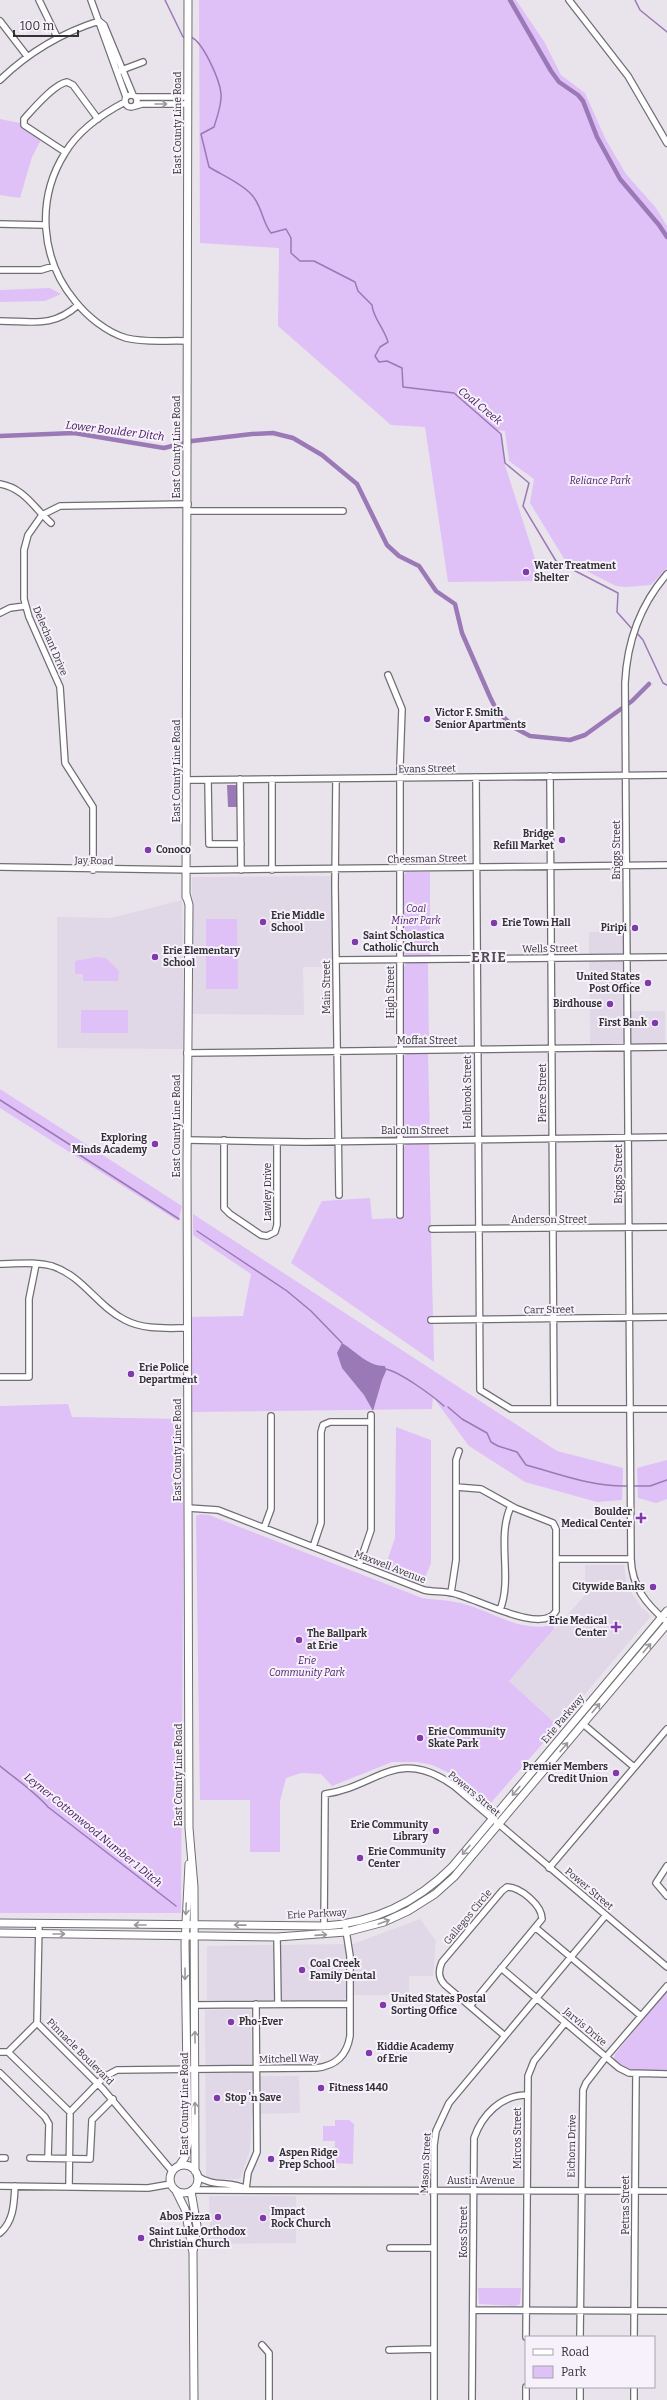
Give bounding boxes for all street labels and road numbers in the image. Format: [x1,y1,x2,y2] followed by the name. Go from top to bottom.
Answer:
[172,72,184,174] street label: East County Line Road
[171,396,183,498] street label: East County Line Road
[30,605,70,677] street label: Delechant Drive
[171,720,183,822] street label: East County Line Road
[398,762,456,776] street label: Evans Street
[611,820,623,880] street label: Briggs Street
[387,852,467,866] street label: Cheesman Street
[73,855,114,867] street label: Jay Road
[522,943,578,955] street label: Wells Street
[321,960,333,1014] street label: Main Street
[385,965,397,1018] street label: High Street
[397,1035,458,1047] street label: Moffat Street
[462,1055,474,1129] street label: Holbrook Street
[537,1063,549,1123] street label: Pierce Street
[171,1075,183,1177] street label: East County Line Road
[381,1125,449,1137] street label: Balcolm Street
[613,1144,625,1204] street label: Briggs Street
[262,1163,274,1221] street label: Lawley Drive
[511,1214,587,1226] street label: Anderson Street
[524,1304,575,1316] street label: Carr Street
[172,1399,184,1501] street label: East County Line Road
[352,1548,428,1586] street label: Maxwell Avenue
[539,1692,587,1746] street label: Erie Parkway
[173,1724,185,1826] street label: East County Line Road
[446,1769,503,1819] street label: Powers Street
[562,1865,616,1913] street label: Power Street
[441,1887,495,1947] street label: Gallegos Circle
[287,1906,348,1922] street label: Erie Parkway
[560,2005,609,2049] street label: Jarvis Drive
[44,2016,116,2088] street label: Pinnacle Boulevard
[259,2052,320,2066] street label: Mitchell Way
[179,2053,191,2155] street label: East County Line Road
[512,2107,524,2169] street label: Mircos Street
[565,2114,579,2178] street label: Eichorn Drive
[418,2132,434,2194] street label: Mason Street
[447,2175,515,2187] street label: Austin Avenue
[620,2175,632,2235] street label: Petras Street
[458,2206,470,2258] street label: Koss Street

